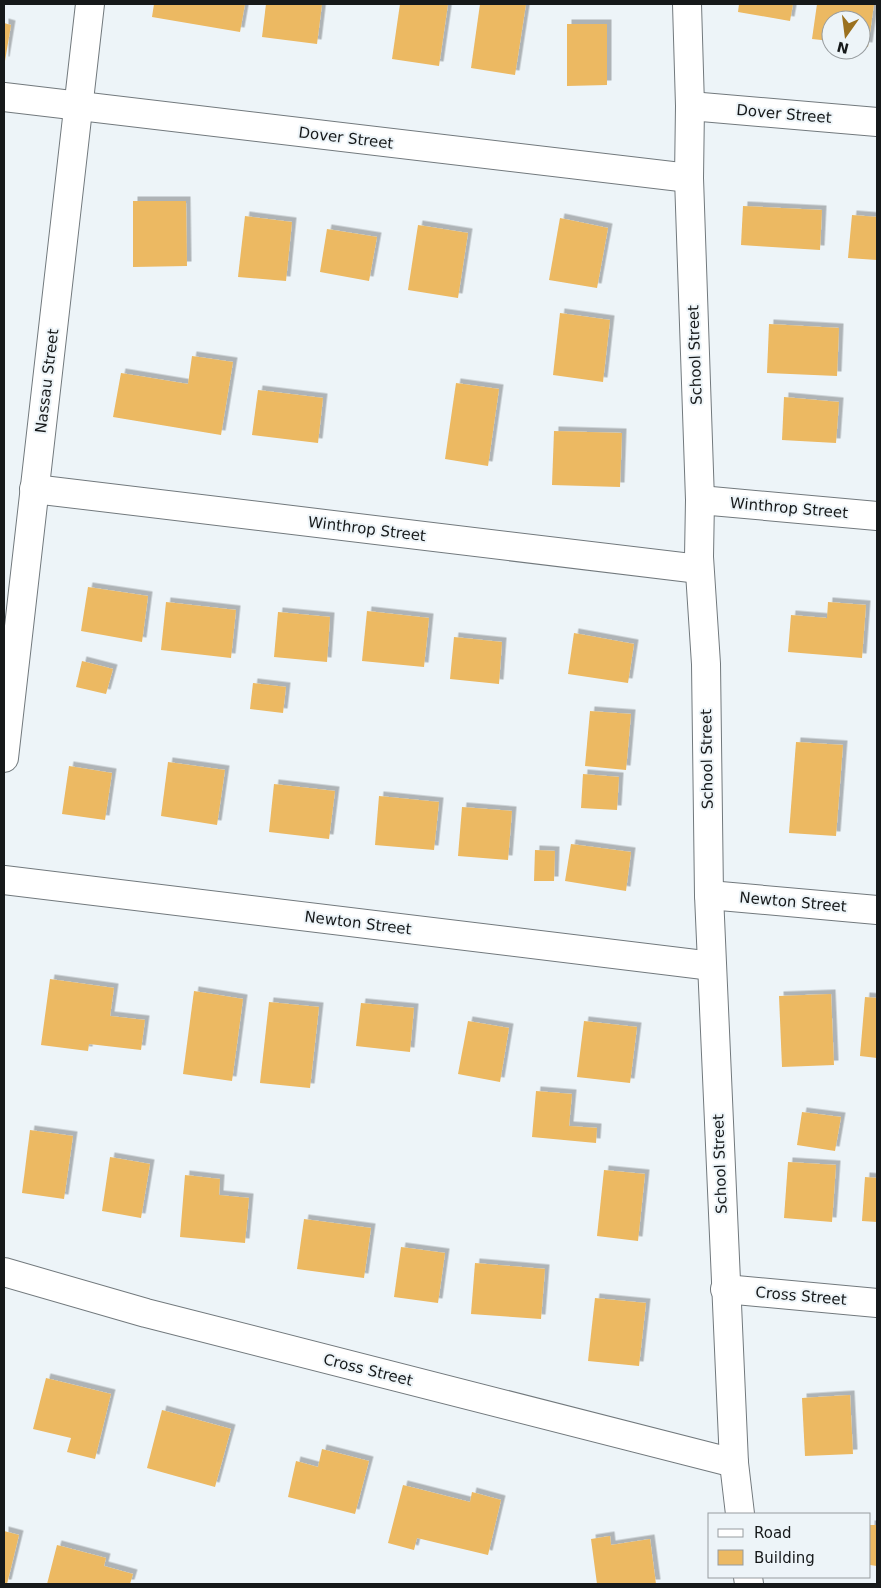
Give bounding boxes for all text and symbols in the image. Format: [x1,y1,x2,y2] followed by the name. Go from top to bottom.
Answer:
[821,10,871,60] north arrow
[835,38,850,57] text: N
[736,101,832,127] street label: Dover Street
[298,123,395,153] street label: Dover Street
[684,305,706,405] street label: School Street
[32,328,62,434] street label: Nassau Street
[729,494,849,522] street label: Winthrop Street
[307,513,427,545] street label: Winthrop Street
[697,709,717,809] street label: School Street
[739,888,848,916] street label: Newton Street
[303,908,413,939] street label: Newton Street
[709,1114,731,1214] street label: School Street
[755,1283,847,1309] street label: Cross Street
[321,1350,415,1390] street label: Cross Street
[708,1513,871,1578] legend
[754,1524,792,1542] text: Road
[754,1549,815,1567] text: Building

